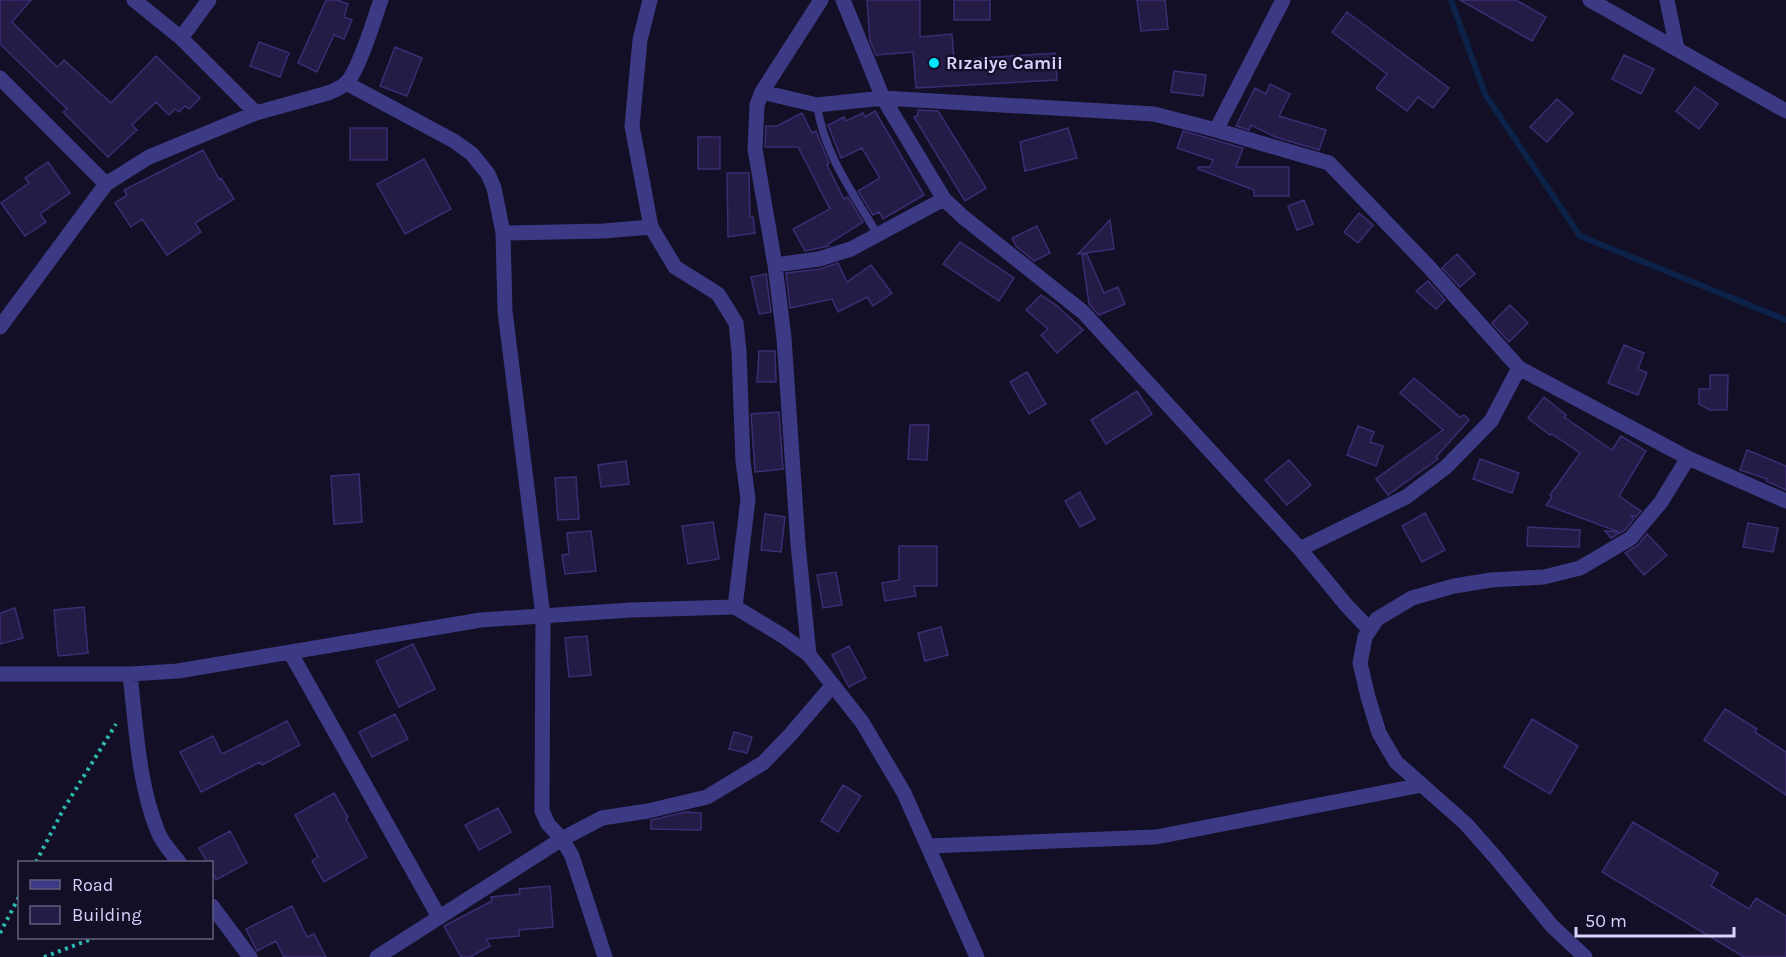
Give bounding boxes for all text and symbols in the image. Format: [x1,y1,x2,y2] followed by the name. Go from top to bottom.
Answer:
[946,52,1063,74] place label: Rızaiye Camii
[927,56,941,70] marker: Rızaiye Camii
[18,861,213,939] legend
[72,874,113,896] text: Road
[1576,900,1734,938] scale bar
[72,904,142,926] text: Building
[1585,910,1627,932] text: 50 m

